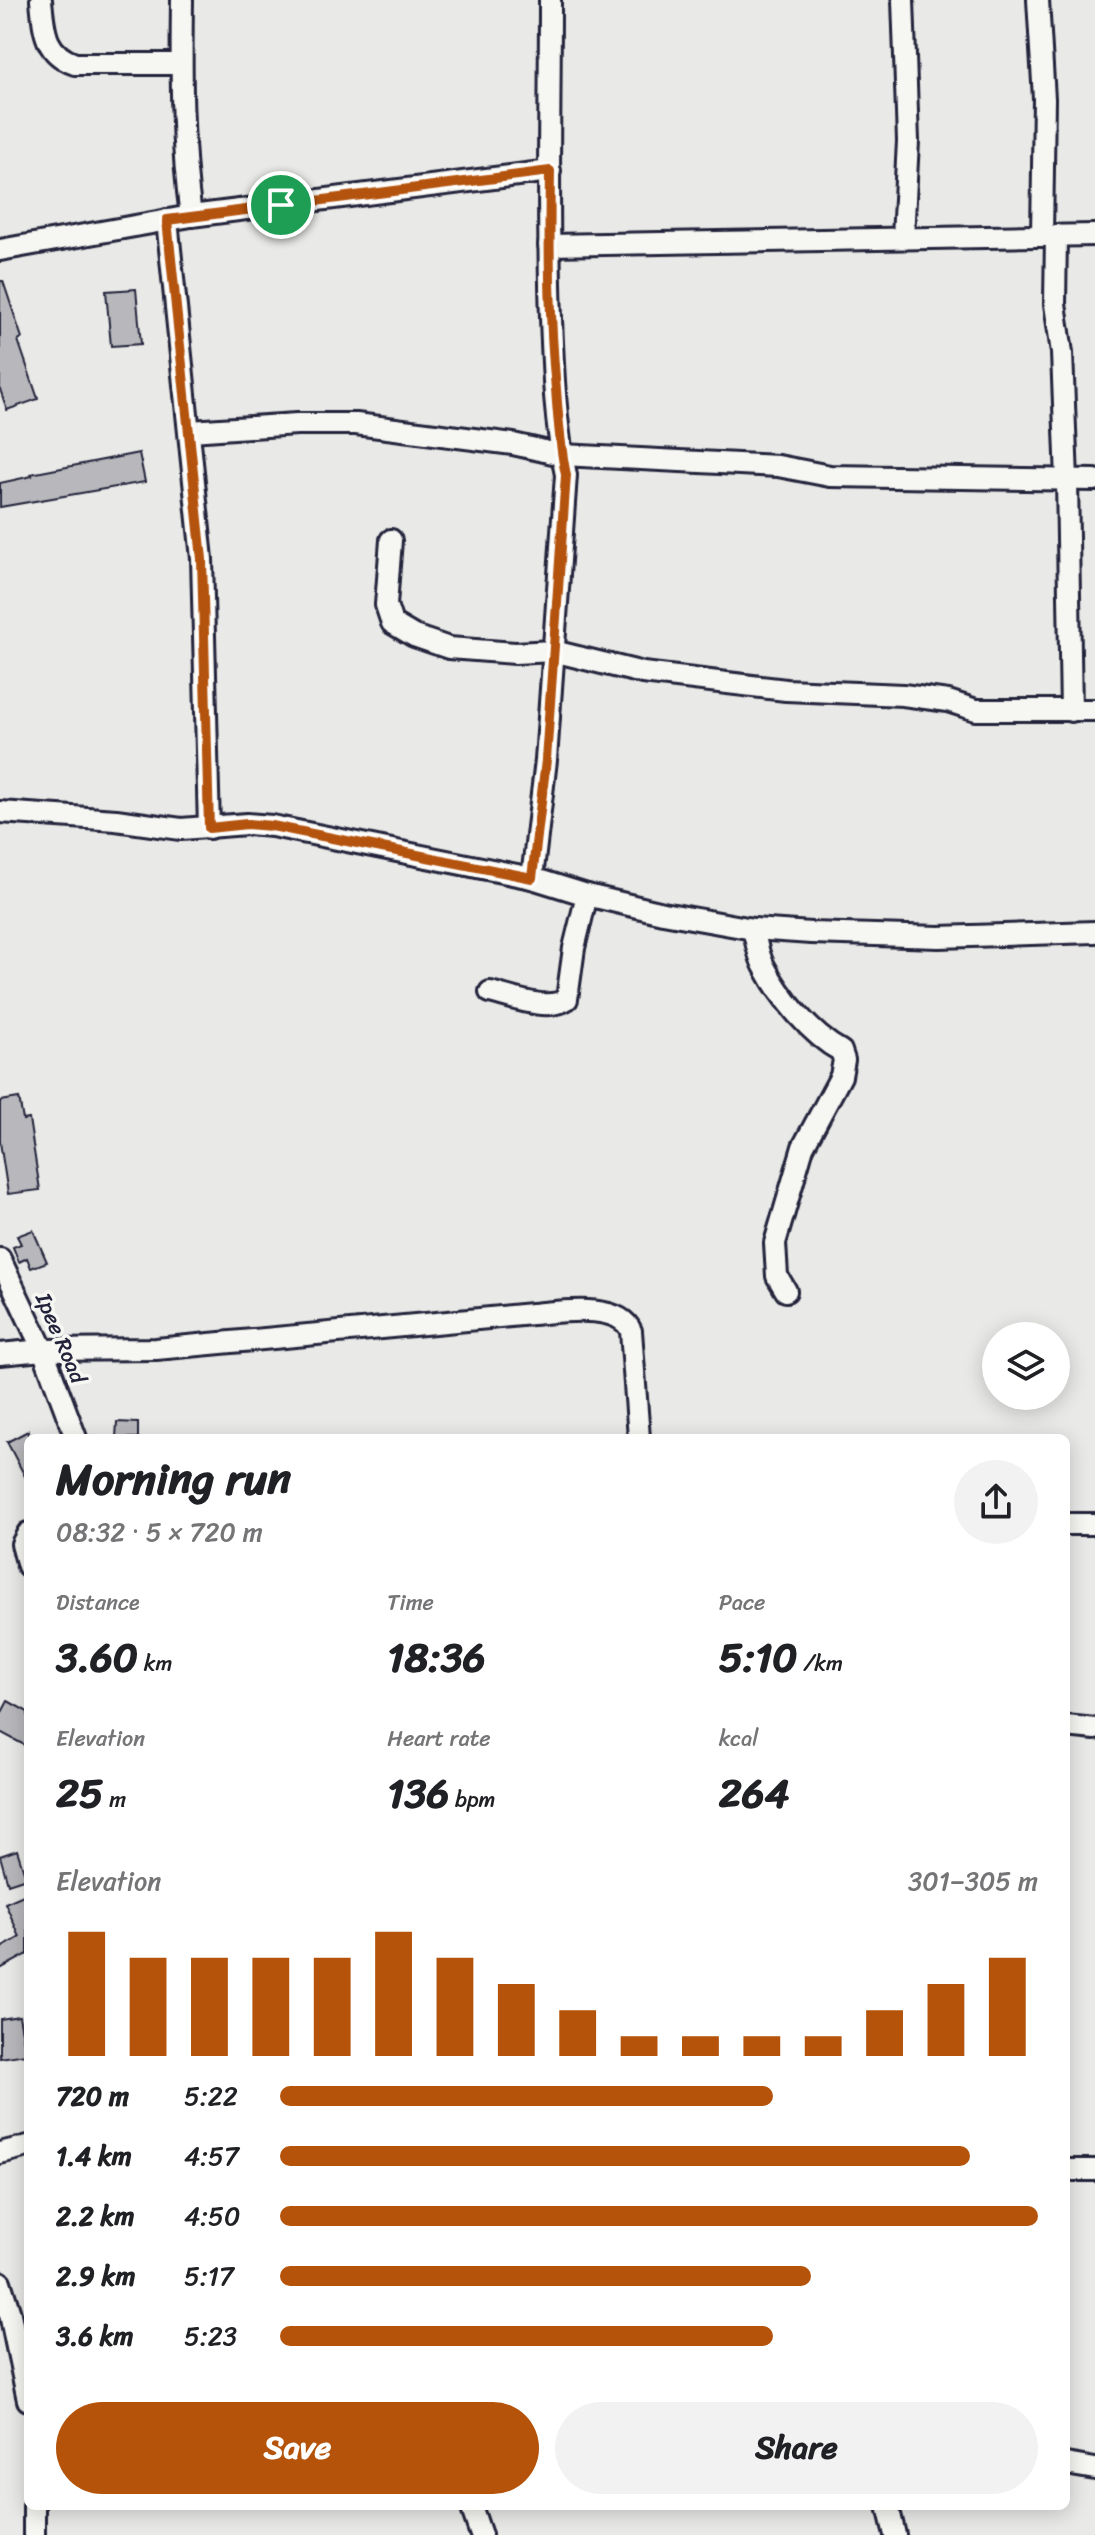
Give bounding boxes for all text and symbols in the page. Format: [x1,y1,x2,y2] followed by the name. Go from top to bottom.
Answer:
[247,171,315,239] pin
[259,183,303,227] icon: arrive
[24,1285,98,1391] street label: Ipee Road
[982,1322,1070,1410] map controls
[982,1322,1070,1410] button: layers
[56,1440,291,1518] text: Morning run
[954,1460,1038,1544] button: share
[56,1509,263,1555] text: 08:32 · 5 × 720 m
[56,1583,140,1622] text: Distance
[387,1583,434,1622] text: Time
[719,1583,765,1622] text: Pace
[56,1622,138,1693] text: 3.60
[387,1622,485,1693] text: 18:36
[719,1622,798,1693] text: 5:10
[138,1644,172,1683] text: km
[798,1644,843,1683] text: /km
[56,1719,145,1758] text: Elevation
[387,1719,491,1758] text: Heart rate
[719,1719,759,1758] text: kcal
[56,1758,104,1829] text: 25
[387,1758,449,1829] text: 136
[719,1758,789,1829] text: 264
[104,1780,126,1819] text: m
[449,1780,495,1819] text: bpm
[56,1858,161,1904] text: Elevation
[908,1858,1038,1904] text: 301–305 m
[56,2073,129,2119] text: 720 m
[184,2073,238,2119] text: 5:22
[56,2133,132,2179] text: 1.4 km
[184,2133,239,2179] text: 4:57
[56,2193,134,2239] text: 2.2 km
[184,2193,240,2239] text: 4:50
[56,2253,135,2299] text: 2.9 km
[184,2253,234,2299] text: 5:17
[56,2313,133,2359] text: 3.6 km
[184,2313,237,2359] text: 5:23
[56,2402,539,2494] button: Save
[555,2402,1038,2494] button: Share

